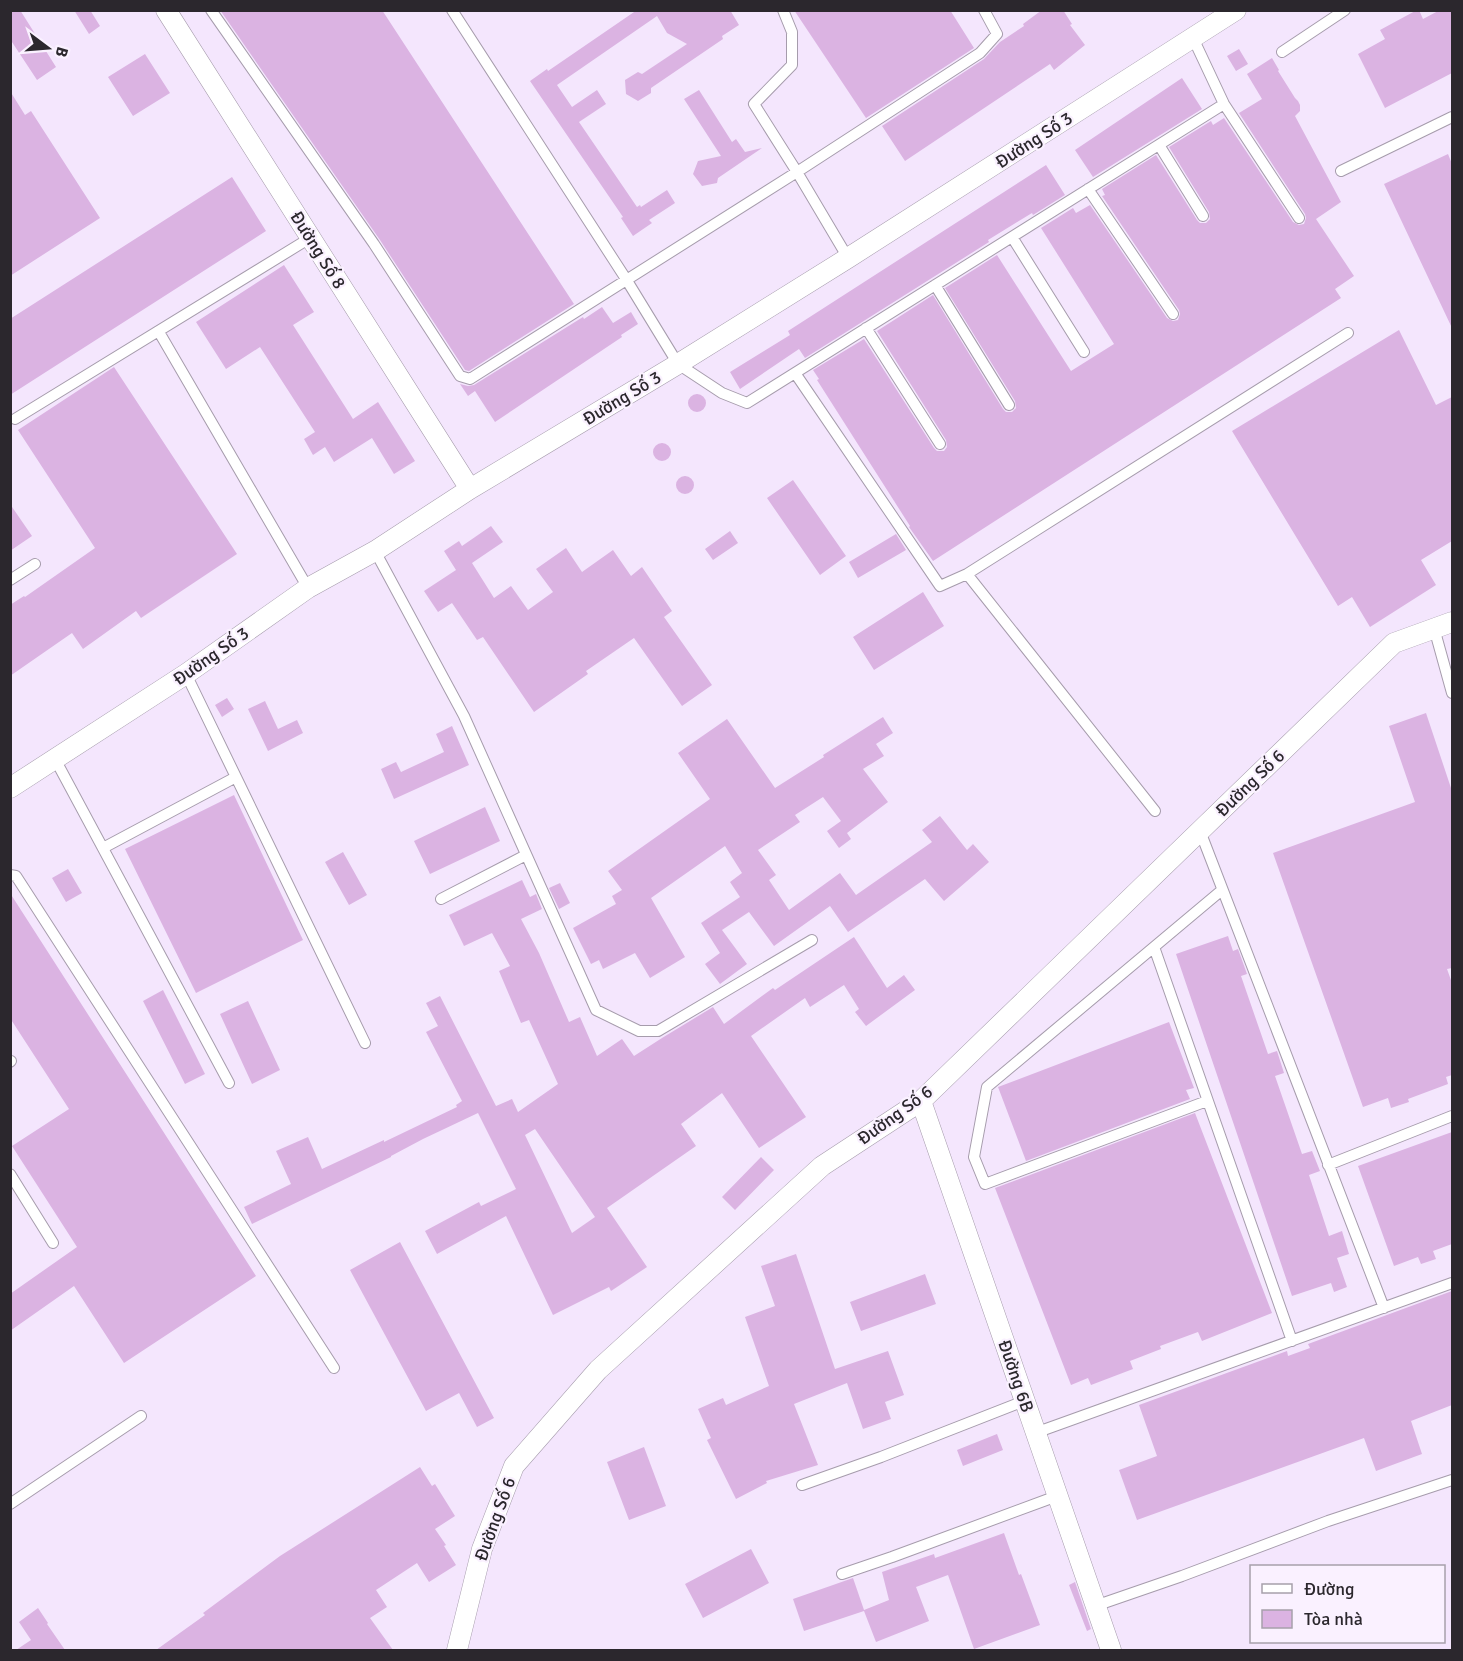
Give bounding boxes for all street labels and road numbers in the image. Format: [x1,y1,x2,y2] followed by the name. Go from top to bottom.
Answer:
[991,107,1077,173] street label: Đường Số 3
[285,207,351,293] street label: Đường Số 8
[579,366,665,430] street label: Đường Số 3
[169,622,253,690] street label: Đường Số 3
[1211,745,1289,821] street label: Đường Số 6
[853,1080,937,1150] street label: Đường Số 6
[993,1337,1039,1415] street label: Đường 6B
[470,1474,520,1564] street label: Đường Số 6

